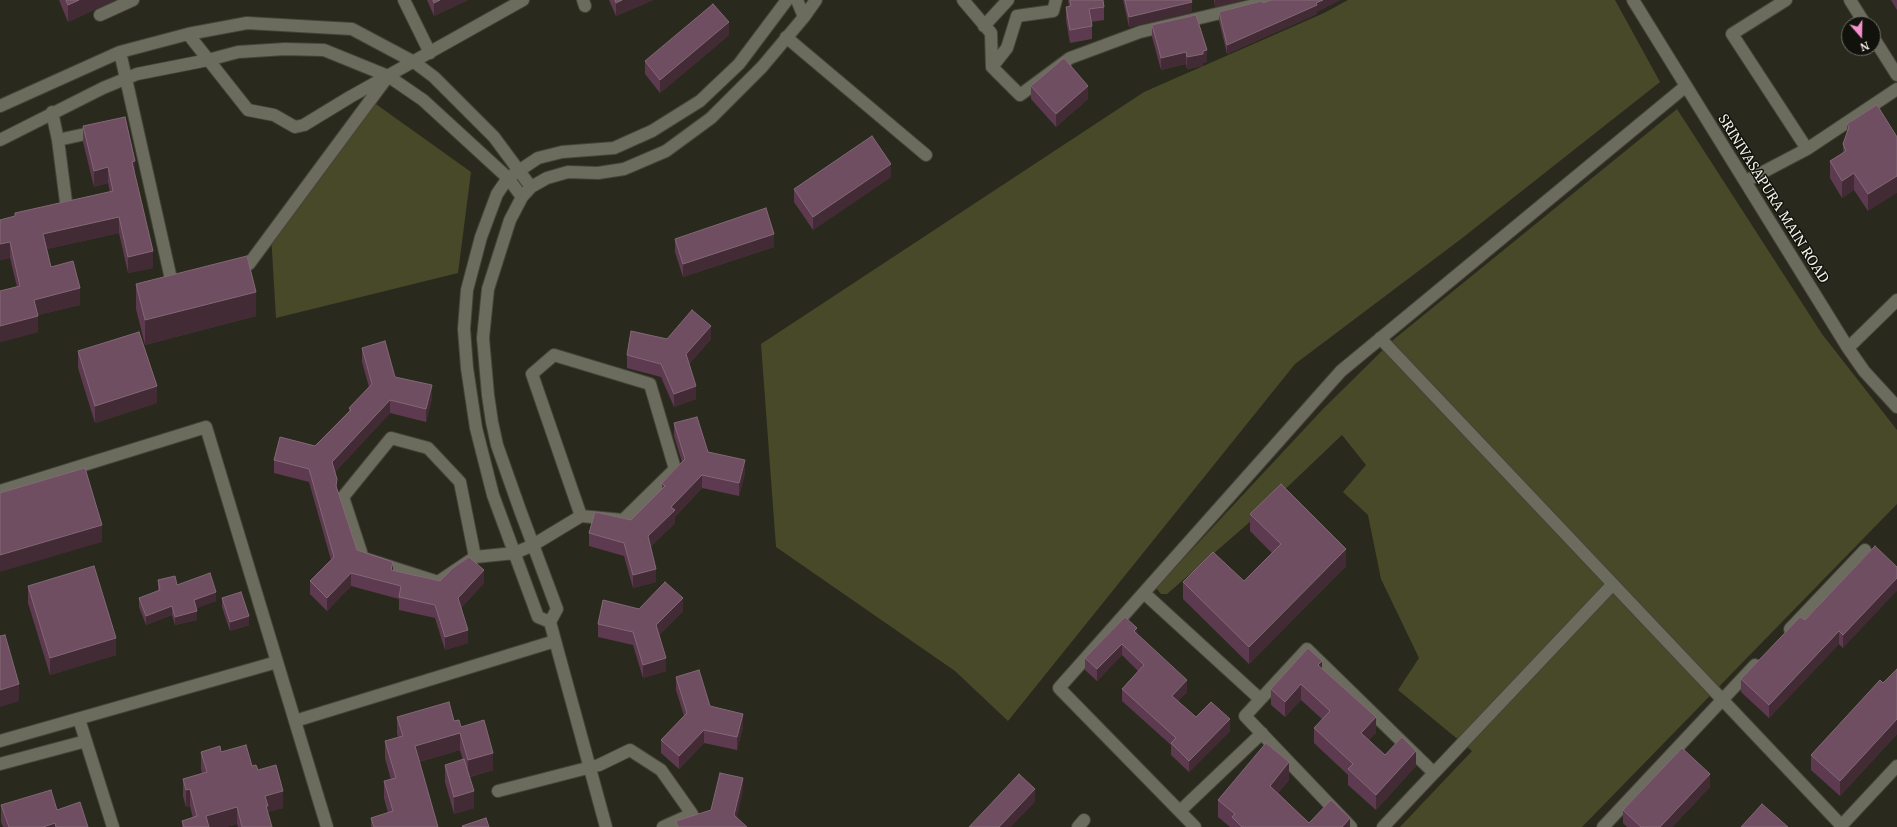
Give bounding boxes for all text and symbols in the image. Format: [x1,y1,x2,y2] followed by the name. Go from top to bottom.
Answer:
[1841,16,1881,56] north arrow
[1858,38,1872,55] text: N
[1714,111,1832,287] street label: SRINIVASAPURA MAIN ROAD

